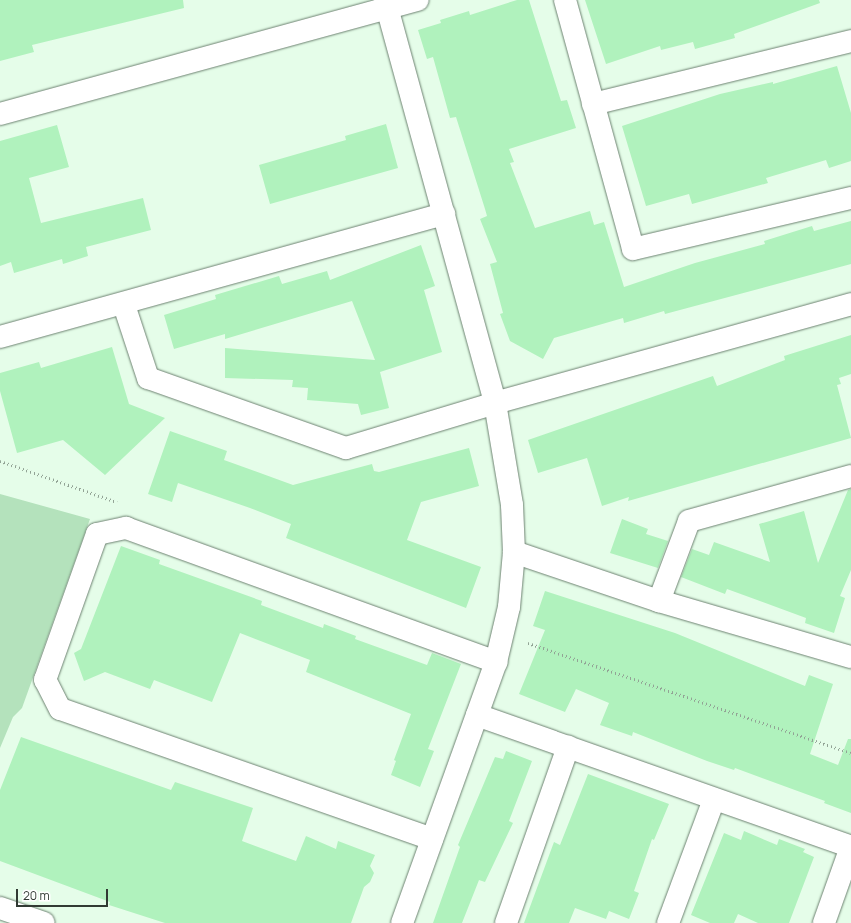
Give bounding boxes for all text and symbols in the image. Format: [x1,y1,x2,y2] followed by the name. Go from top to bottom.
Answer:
[18,881,110,907] scale bar
[23,887,50,904] text: 20 m

